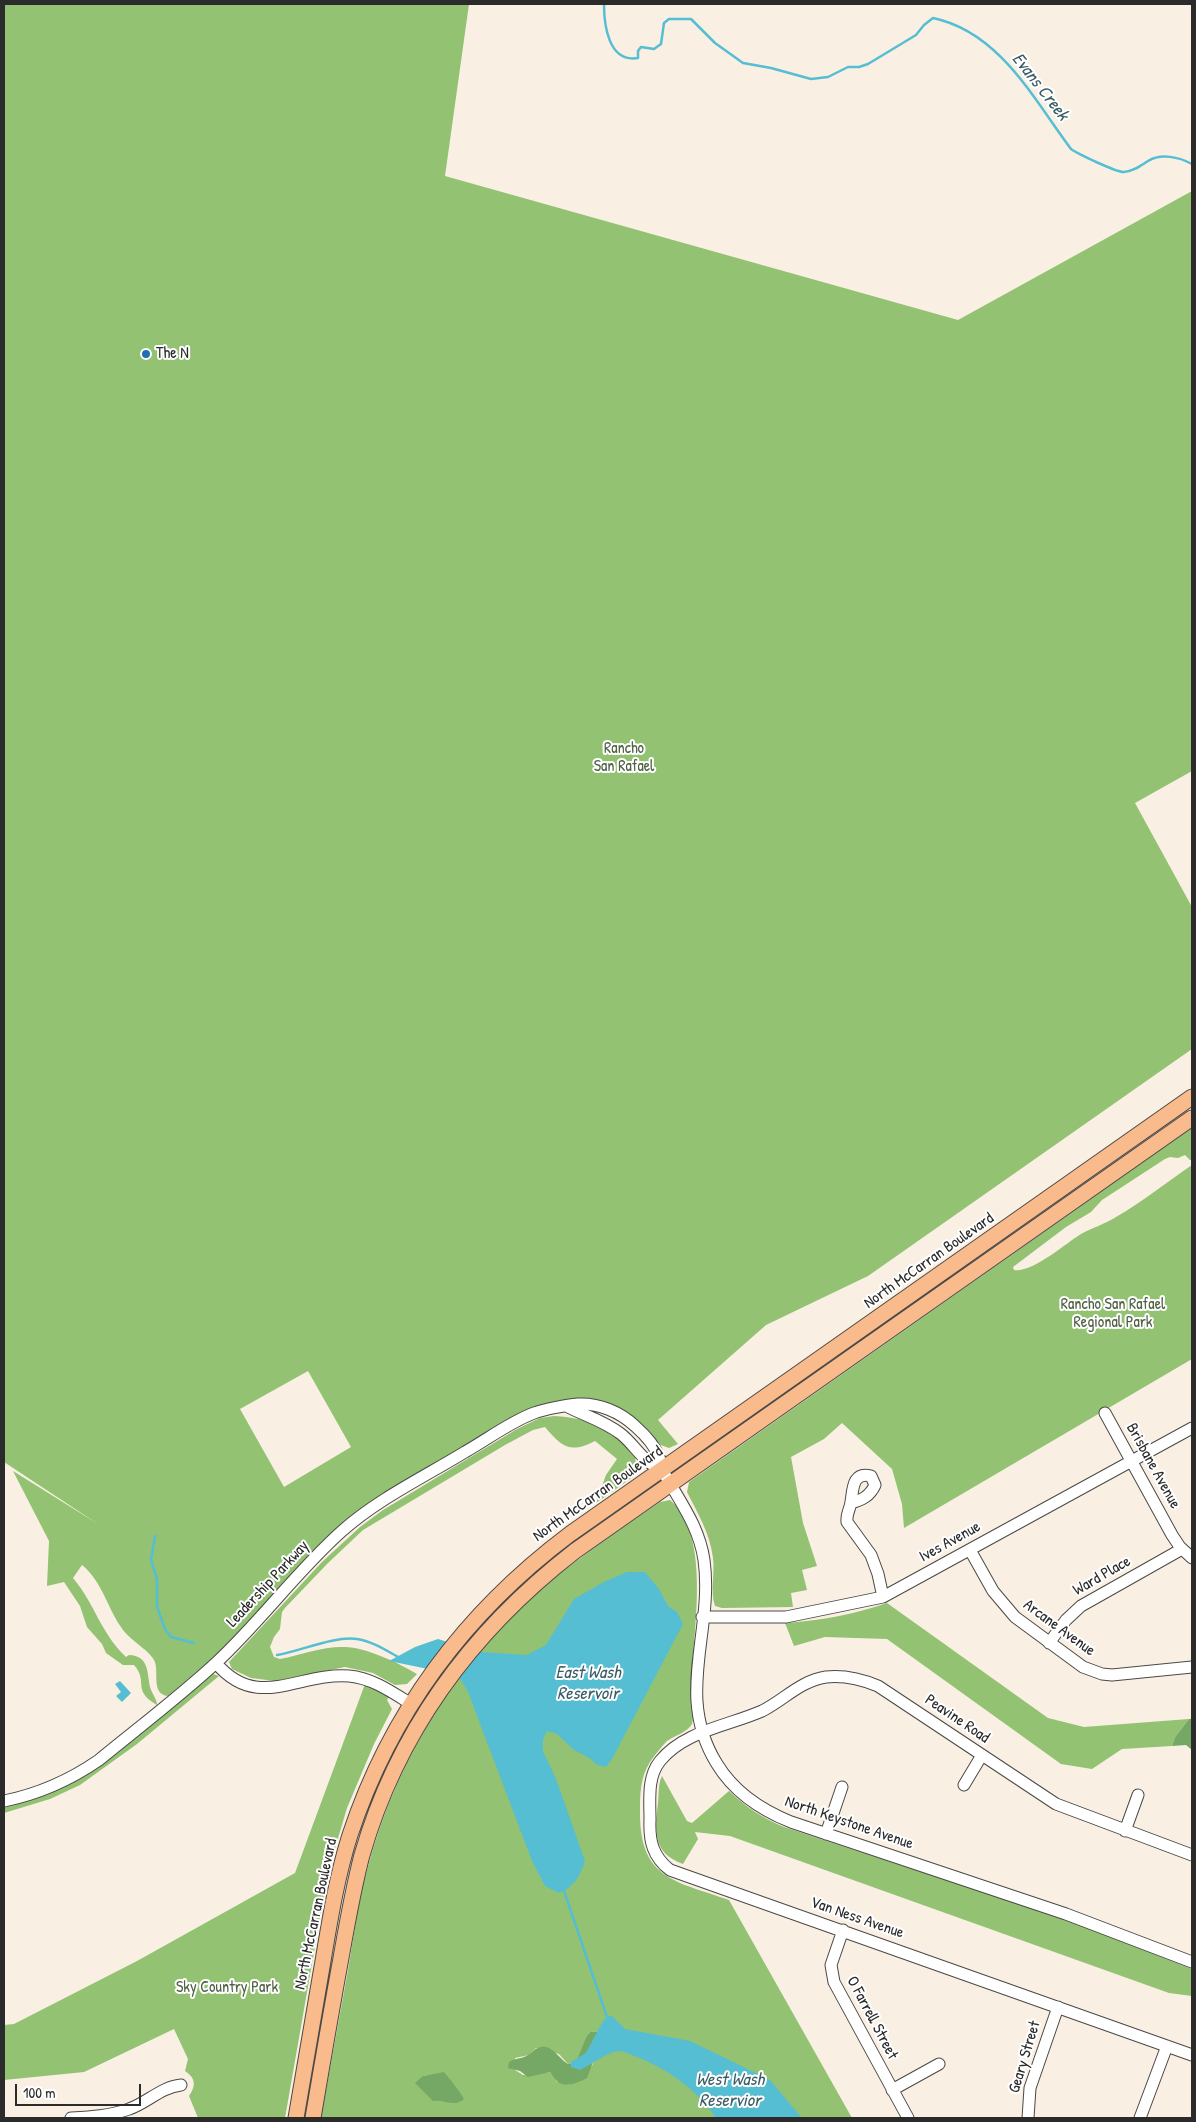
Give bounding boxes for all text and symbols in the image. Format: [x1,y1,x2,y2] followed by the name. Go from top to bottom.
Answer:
[1007,49,1073,125] water label: Evans Creek
[156,344,189,364] place label: The N
[140,348,152,360] marker: The N
[594,739,654,777] park label: Rancho San Rafael
[860,1209,998,1313] street label: North McCarran Boulevard
[1061,1295,1165,1333] park label: Rancho San Rafael Regional Park
[1122,1420,1184,1512] street label: Brisbane Avenue
[529,1442,667,1546] street label: North McCarran Boulevard
[916,1517,984,1567] street label: Ives Avenue
[223,1537,313,1631] street label: Leadership Parkway
[1070,1552,1134,1600] street label: Ward Place
[1019,1595,1099,1661] street label: Arcane Avenue
[556,1662,620,1705] water label: East Wash Reservoir
[921,1690,993,1748] street label: Peavine Road
[782,1792,916,1854] street label: North Keystone Avenue
[291,1837,341,1991] street label: North McCarran Boulevard
[808,1893,906,1943] street label: Van Ness Avenue
[842,1973,902,2063] street label: O Farrell Street
[176,1978,278,1998] park label: Sky Country Park
[1005,2019,1045,2095] street label: Geary Street
[696,2069,764,2112] water label: West Wash Reservior
[18,2074,144,2106] scale bar
[23,2082,56,2103] text: 100 m

